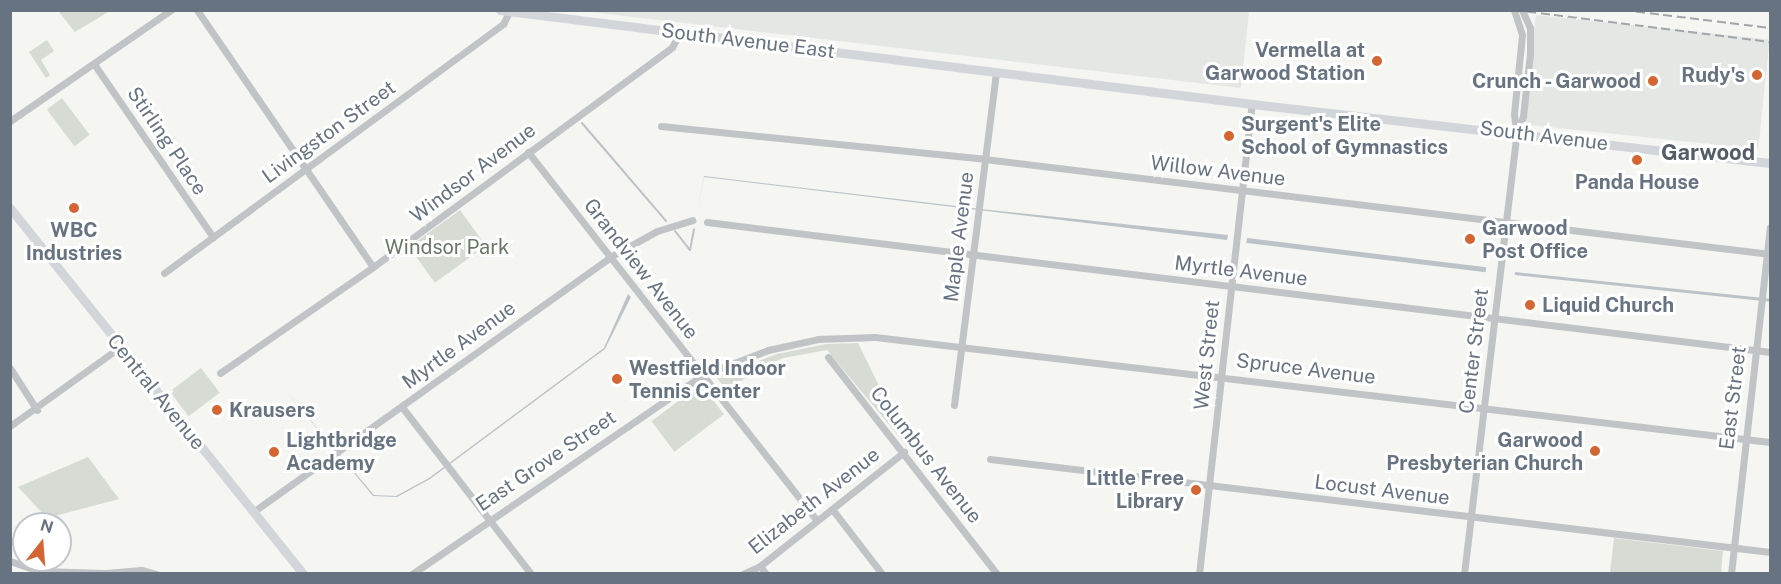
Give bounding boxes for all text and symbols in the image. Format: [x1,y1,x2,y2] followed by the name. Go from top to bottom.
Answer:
[660,18,836,64] street label: South Avenue East
[1205,38,1365,85] place label: Vermella at Garwood Station
[1370,54,1384,68] marker: Vermella at Garwood Station
[1681,63,1745,87] place label: Rudy's
[1750,68,1764,82] marker: Rudy's
[1469,69,1641,93] place label: Crunch - Garwood
[1646,74,1660,88] marker: Crunch - Garwood
[258,76,400,188] street label: Livingston Street
[122,82,212,200] street label: Stirling Place
[1241,112,1448,159] place label: Surgent's Elite School of Gymnastics
[1478,116,1610,156] street label: South Avenue
[406,118,540,228] street label: Windsor Avenue
[1222,129,1236,143] marker: Surgent's Elite School of Gymnastics
[1661,140,1755,166] district label: Garwood
[1149,151,1287,191] street label: Willow Avenue
[1630,153,1644,167] marker: Panda House
[1575,170,1699,194] place label: Panda House
[939,171,979,303] street label: Maple Avenue
[579,194,703,344] street label: Grandview Avenue
[67,201,81,215] marker: WBC Industries
[1482,216,1588,263] place label: Garwood Post Office
[26,218,122,265] place label: WBC Industries
[1463,232,1477,246] marker: Garwood Post Office
[385,235,509,259] park label: Windsor Park
[1173,251,1309,291] street label: Myrtle Avenue
[1454,287,1494,415] street label: Center Street
[1542,293,1674,317] place label: Liquid Church
[398,296,520,394] street label: Myrtle Avenue
[1523,298,1537,312] marker: Liquid Church
[1189,299,1225,411] street label: West Street
[102,329,210,455] street label: Central Avenue
[1715,345,1751,451] street label: East Street
[1235,349,1377,389] street label: Spruce Avenue
[629,356,786,403] place label: Westfield Indoor Tennis Center
[610,372,624,386] marker: Westfield Indoor Tennis Center
[865,382,987,528] street label: Columbus Avenue
[229,398,315,422] place label: Krausers
[210,403,224,417] marker: Krausers
[471,405,621,517] street label: East Grove Street
[286,428,397,475] place label: Lightbridge Academy
[1386,428,1583,475] place label: Garwood Presbyterian Church
[744,442,884,560] street label: Elizabeth Avenue
[1588,444,1602,458] marker: Garwood Presbyterian Church
[267,445,281,459] marker: Lightbridge Academy
[1086,466,1184,513] place label: Little Free Library
[1313,470,1451,510] street label: Locust Avenue
[1189,483,1203,497] marker: Little Free Library
[12,512,72,572] north arrow
[38,515,56,537] text: N

